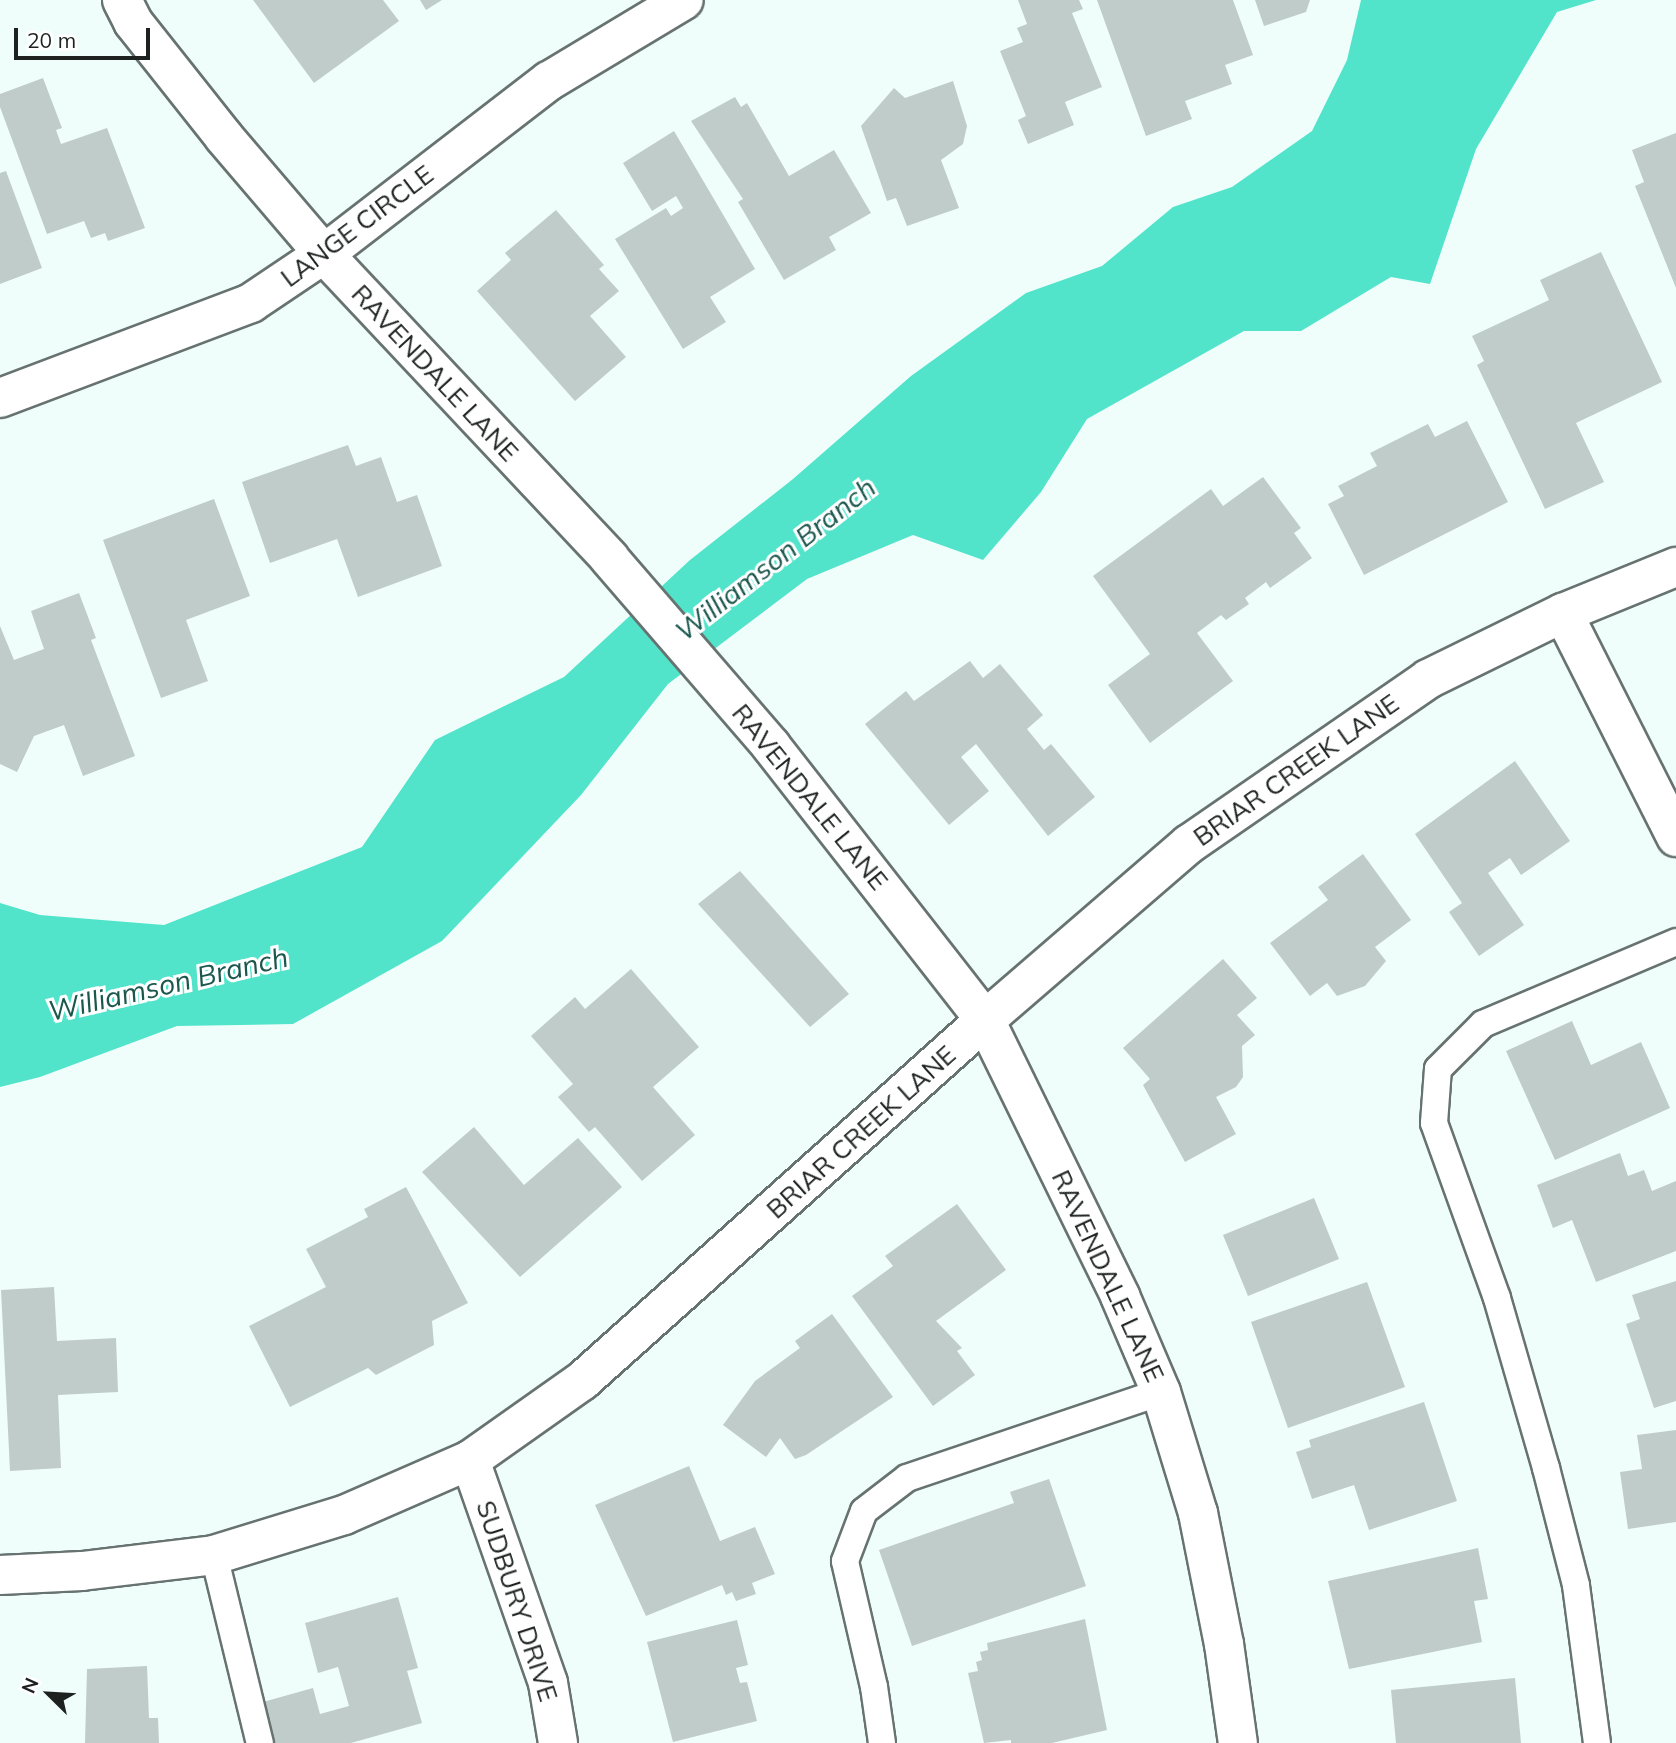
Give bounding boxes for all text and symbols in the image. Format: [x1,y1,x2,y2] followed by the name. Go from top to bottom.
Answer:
[18,14,154,58] scale bar
[27,27,76,53] text: 20 m
[275,159,439,293] street label: LANGE CIRCLE
[345,278,525,468] street label: RAVENDALE LANE
[668,470,882,648] water label: Williamson Branch
[1187,687,1405,853] street label: BRIAR CREEK LANE
[725,698,895,896] street label: RAVENDALE LANE
[45,940,291,1028] water label: Williamson Branch
[760,1039,962,1225] street label: BRIAR CREEK LANE
[1045,1165,1171,1387] street label: RAVENDALE LANE
[470,1497,564,1705] street label: SUDBURY DRIVE
[14,1659,84,1729] north arrow
[16,1674,44,1697] text: N

